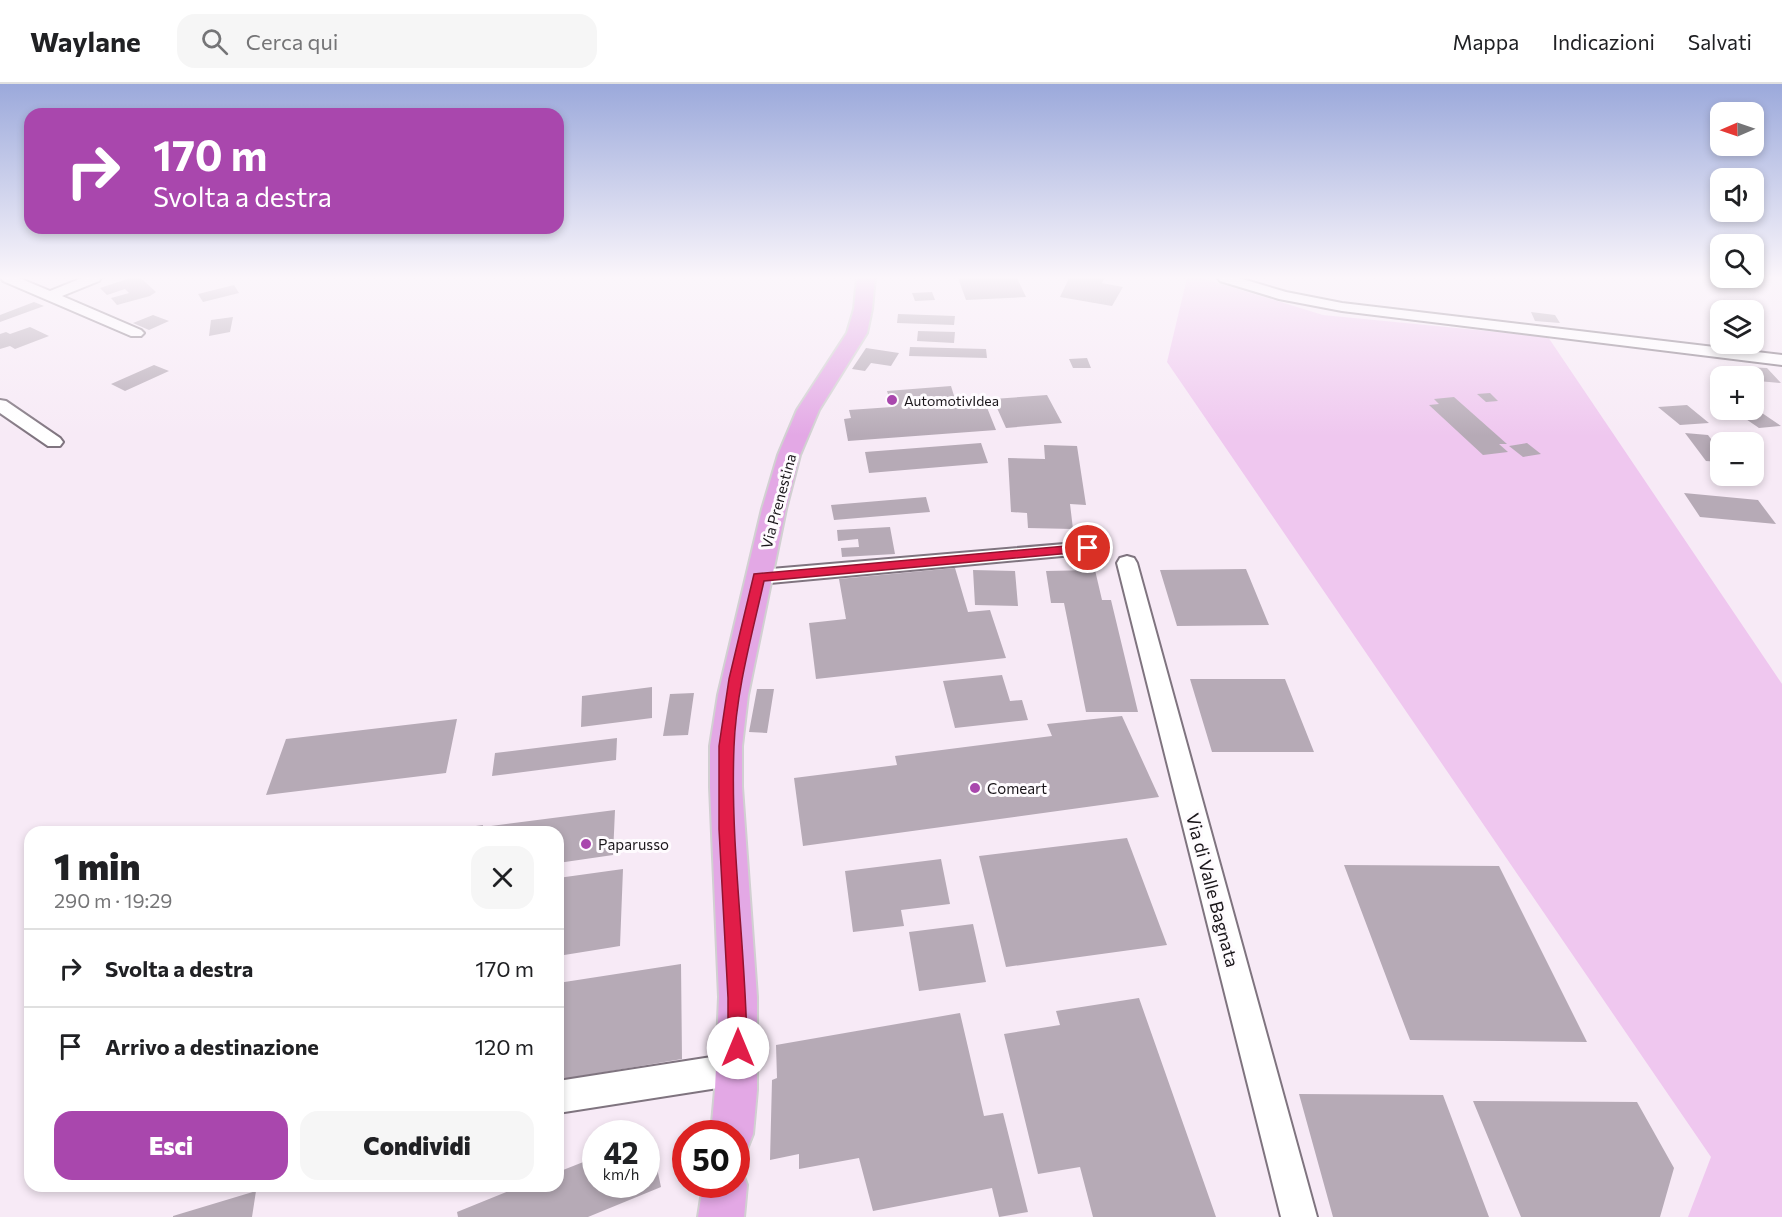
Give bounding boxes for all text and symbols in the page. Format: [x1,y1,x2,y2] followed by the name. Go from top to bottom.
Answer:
[177,14,597,68] search box
[30,24,141,58] text: Waylane
[198,25,231,58] icon: search
[246,28,338,55] text: Cerca qui
[1452,29,1519,54] text: Mappa
[1552,29,1655,54] text: Indicazioni
[1688,29,1752,54] text: Salvati
[1710,102,1764,156] north arrow
[1710,102,1764,486] map controls
[153,128,267,180] text: 170 m
[54,132,132,210] icon: right
[1710,168,1764,222] button: sound
[153,180,332,213] text: Svolta a destra
[1710,234,1764,288] button: search
[1710,300,1764,354] button: layers
[1710,366,1764,420] button: +
[904,392,999,409] place label: AutomotivIdea
[885,393,899,407] marker: AutomotivIdea
[1710,432,1764,486] button: −
[757,451,799,551] street label: Via Prenestina
[1062,522,1113,573] pin
[1071,531,1104,564] icon: arrive
[987,779,1047,797] place label: Comeart
[968,781,982,795] marker: Comeart
[1182,811,1244,969] street label: Via di Valle Bagnata
[598,835,669,853] place label: Paparusso
[579,837,593,851] marker: Paparusso
[54,843,140,887] text: 1 min
[471,846,534,909] button: close
[54,888,172,912] text: 290 m · 19:29
[54,952,87,985] icon: right
[105,955,253,982] text: Svolta a destra
[475,955,534,982] text: 170 m
[706,1016,770,1080] position arrow
[54,1030,87,1063] icon: arrive
[105,1033,319,1060] text: Arrivo a destinazione
[475,1033,534,1060] text: 120 m
[54,1111,288,1180] button: Esci
[300,1111,534,1180] button: Condividi
[672,1120,750,1198] speed limit sign: 50
[603,1133,639,1170] text: 42
[603,1165,639,1183] text: km/h

